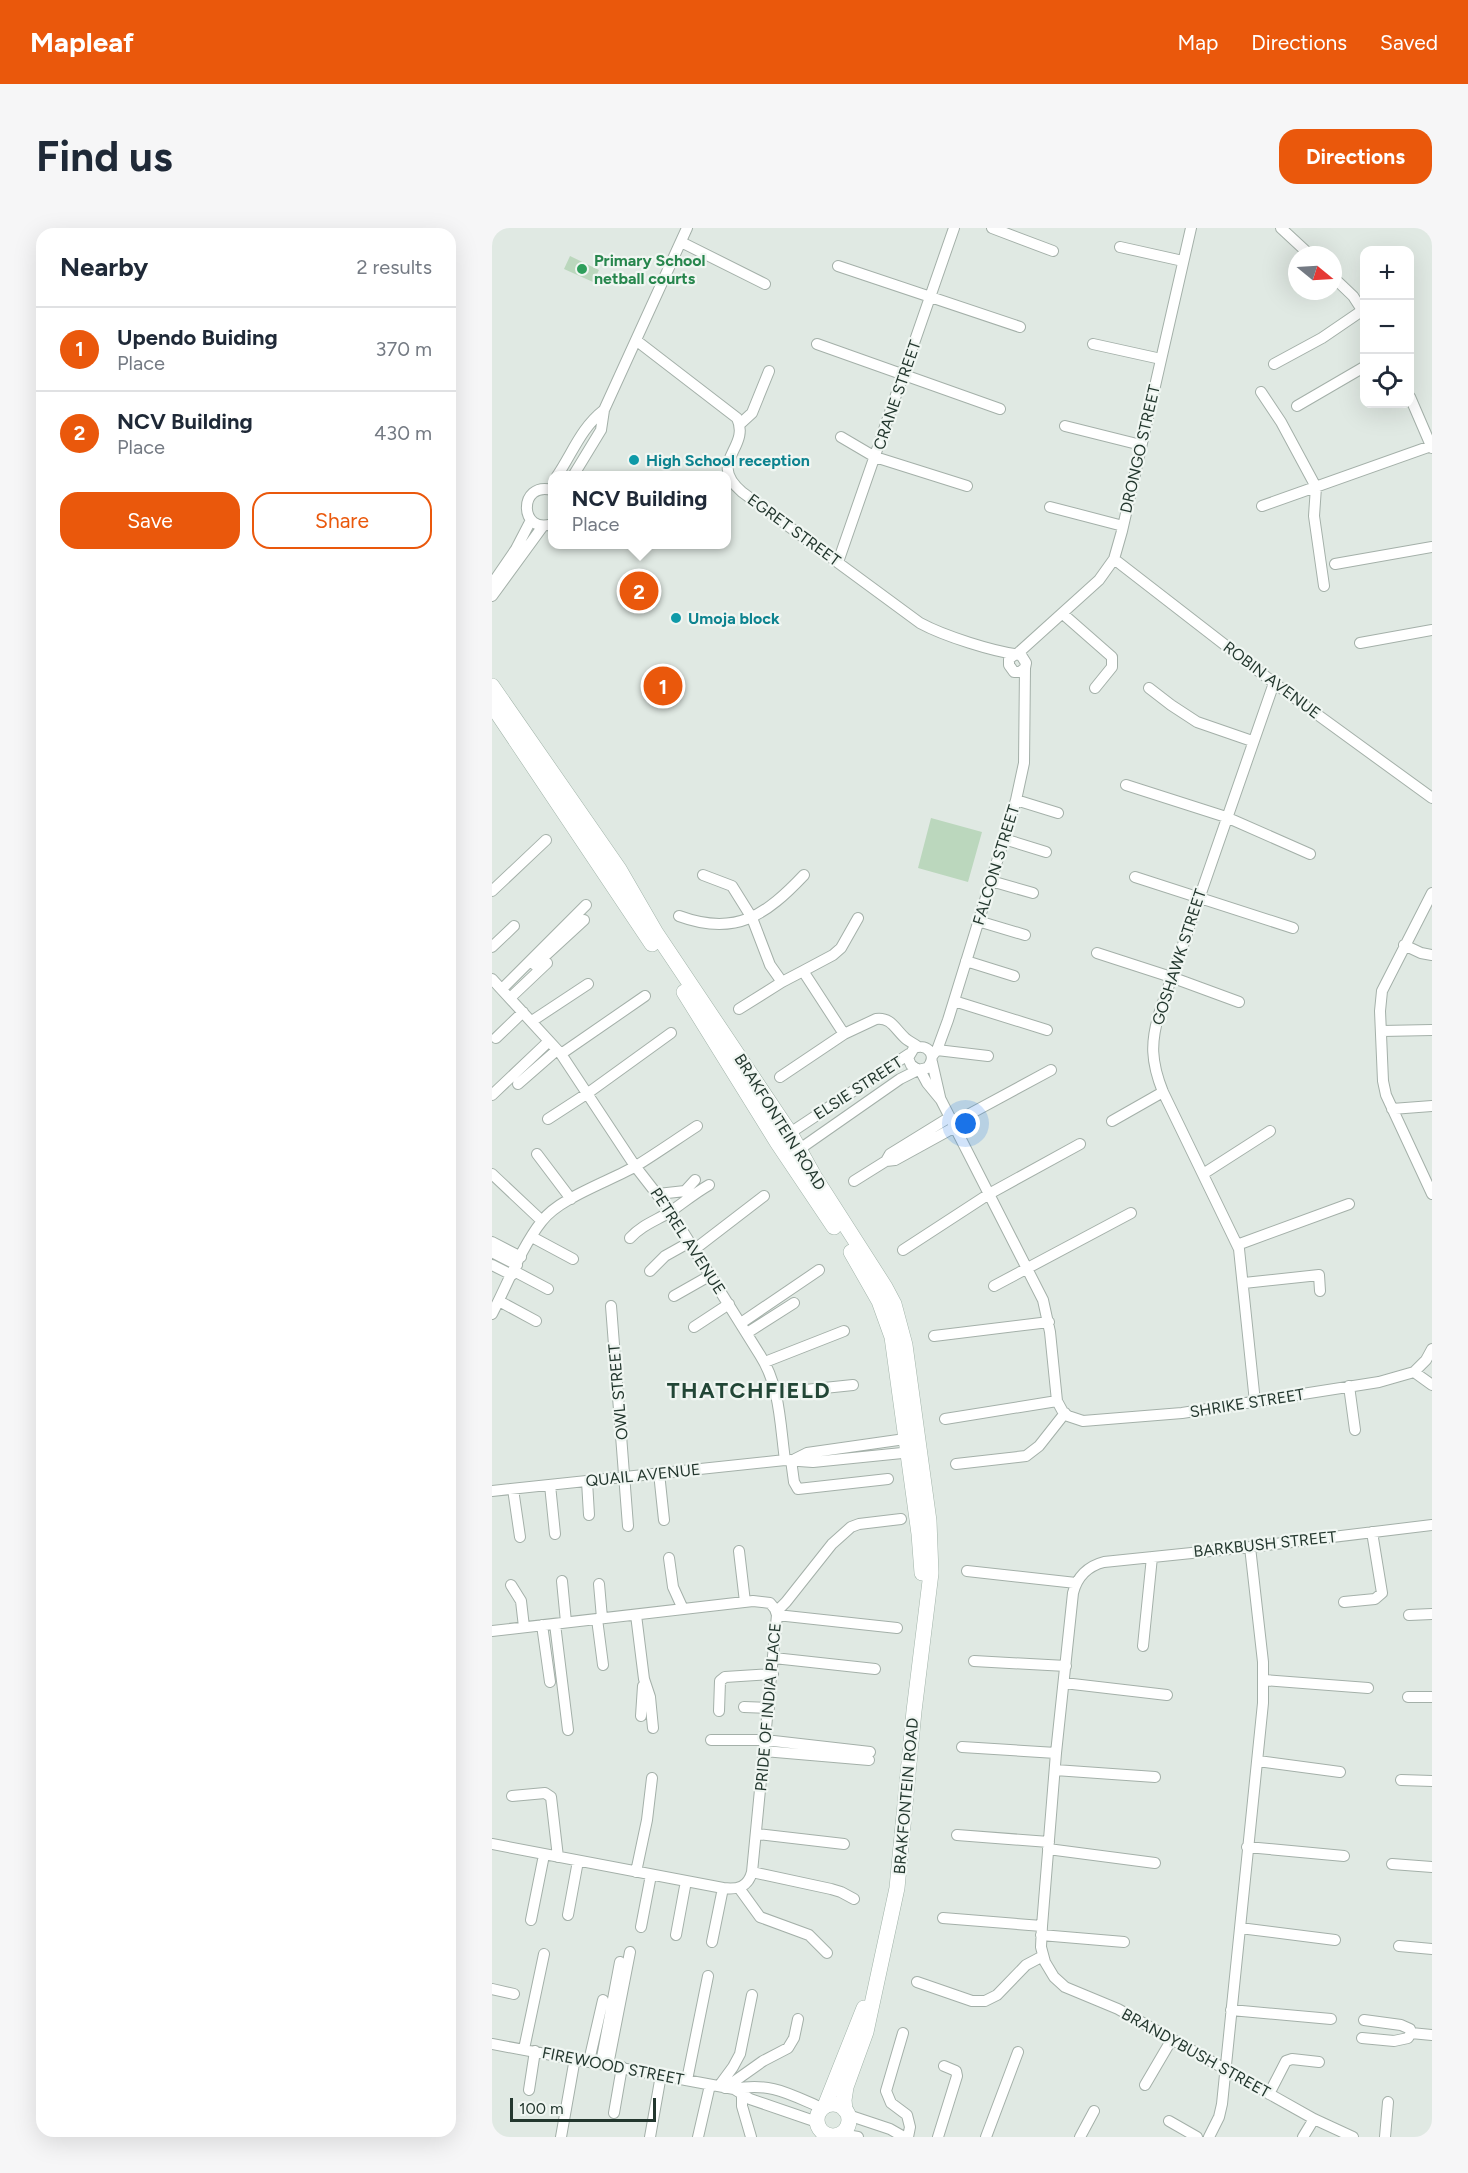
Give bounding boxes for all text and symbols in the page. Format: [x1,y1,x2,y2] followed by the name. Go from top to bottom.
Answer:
[30,25,134,59] text: Mapleaf
[1177,30,1218,55] text: Map
[1251,30,1347,55] text: Directions
[1380,30,1438,55] text: Saved
[1279,129,1432,184] button: Directions
[36,131,173,182] text: Find us
[1288,246,1342,300] north arrow
[1360,246,1414,408] map controls
[1360,246,1414,300] button: +
[60,251,148,283] text: Nearby
[594,251,706,288] place label: Primary School netball courts
[356,255,432,279] text: 2 results
[575,262,589,276] marker: Primary School netball courts
[1360,300,1414,354] button: −
[117,324,278,351] text: Upendo Buiding
[75,337,84,361] text: 1
[376,337,432,361] text: 370 m
[869,338,925,452] street label: CRANE STREET
[117,351,165,375] text: Place
[1360,354,1414,408] button: locate
[1116,383,1164,515] street label: DRONGO STREET
[117,408,253,435] text: NCV Building
[74,421,85,445] text: 2
[374,421,432,445] text: 430 m
[117,435,165,459] text: Place
[646,451,810,470] place label: High School reception
[627,453,641,467] marker: High School reception
[548,471,731,549] popup
[572,485,707,512] text: NCV Building
[744,490,844,570] street label: EGRET STREET
[60,492,240,549] button: Save
[252,492,432,549] button: Share
[572,512,620,536] text: Place
[620,568,658,614] pin: 2
[688,609,780,628] place label: Umoja block
[669,611,683,625] marker: Umoja block
[1220,637,1324,723] street label: ROBIN AVENUE
[644,664,682,708] pin: 1
[969,802,1023,927] street label: FALCON STREET
[1148,886,1210,1028] street label: GOSHAWK STREET
[730,1050,830,1194] street label: BRAKFONTEIN ROAD
[810,1052,906,1124] street label: ELSIE STREET
[951,1109,980,1138] your location
[646,1184,730,1298] street label: PETREL AVENUE
[604,1343,632,1441] street label: OWL STREET
[667,1377,831,1404] district label: THATCHFIELD
[1188,1385,1306,1421] street label: SHRIKE STREET
[585,1460,701,1490] street label: QUAIL AVENUE
[1193,1527,1338,1561] street label: BARKBUSH STREET
[751,1622,785,1792] street label: PRIDE OF INDIA PLACE
[890,1717,922,1875] street label: BRAKFONTEIN ROAD
[1118,2004,1274,2102] street label: BRANDYBUSH STREET
[540,2043,686,2089] street label: FIREWOOD STREET
[510,2095,656,2122] scale bar
[519,2099,564,2118] text: 100 m

